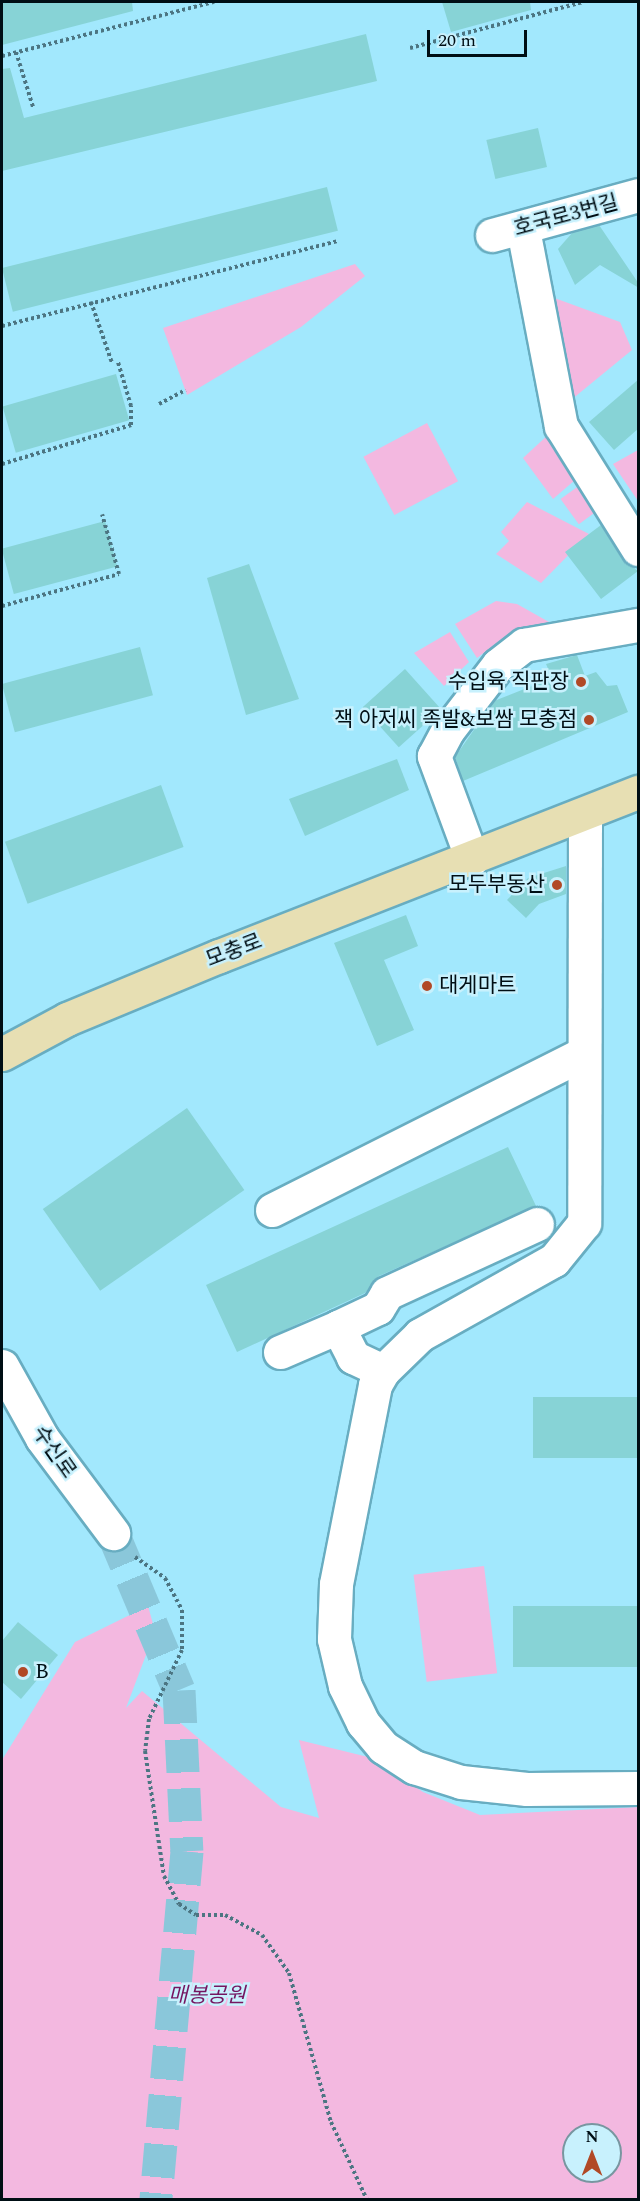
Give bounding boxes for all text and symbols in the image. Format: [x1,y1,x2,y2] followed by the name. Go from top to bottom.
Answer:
[430,18,530,56] scale bar
[438,27,476,54] text: 20 m
[511,190,621,242] street label: 호국로3번길
[448,669,569,695] place label: 수입육 직판장
[574,675,588,689] marker: 수입육 직판장
[334,707,577,733] place label: 잭 아저씨 족발&보쌈 모충점
[582,713,596,727] marker: 잭 아저씨 족발&보쌈 모충점
[448,872,545,898] place label: 모두부동산
[550,878,564,892] marker: 모두부동산
[202,929,266,973] street label: 모충로
[439,973,516,999] place label: 대게마트
[420,979,434,993] marker: 대게마트
[27,1421,81,1483] street label: 수신로
[35,1659,49,1685] place label: B
[16,1665,30,1679] marker: B
[168,1983,246,2009] park label: 매봉공원
[562,2123,622,2183] north arrow
[585,2125,599,2149] text: N

